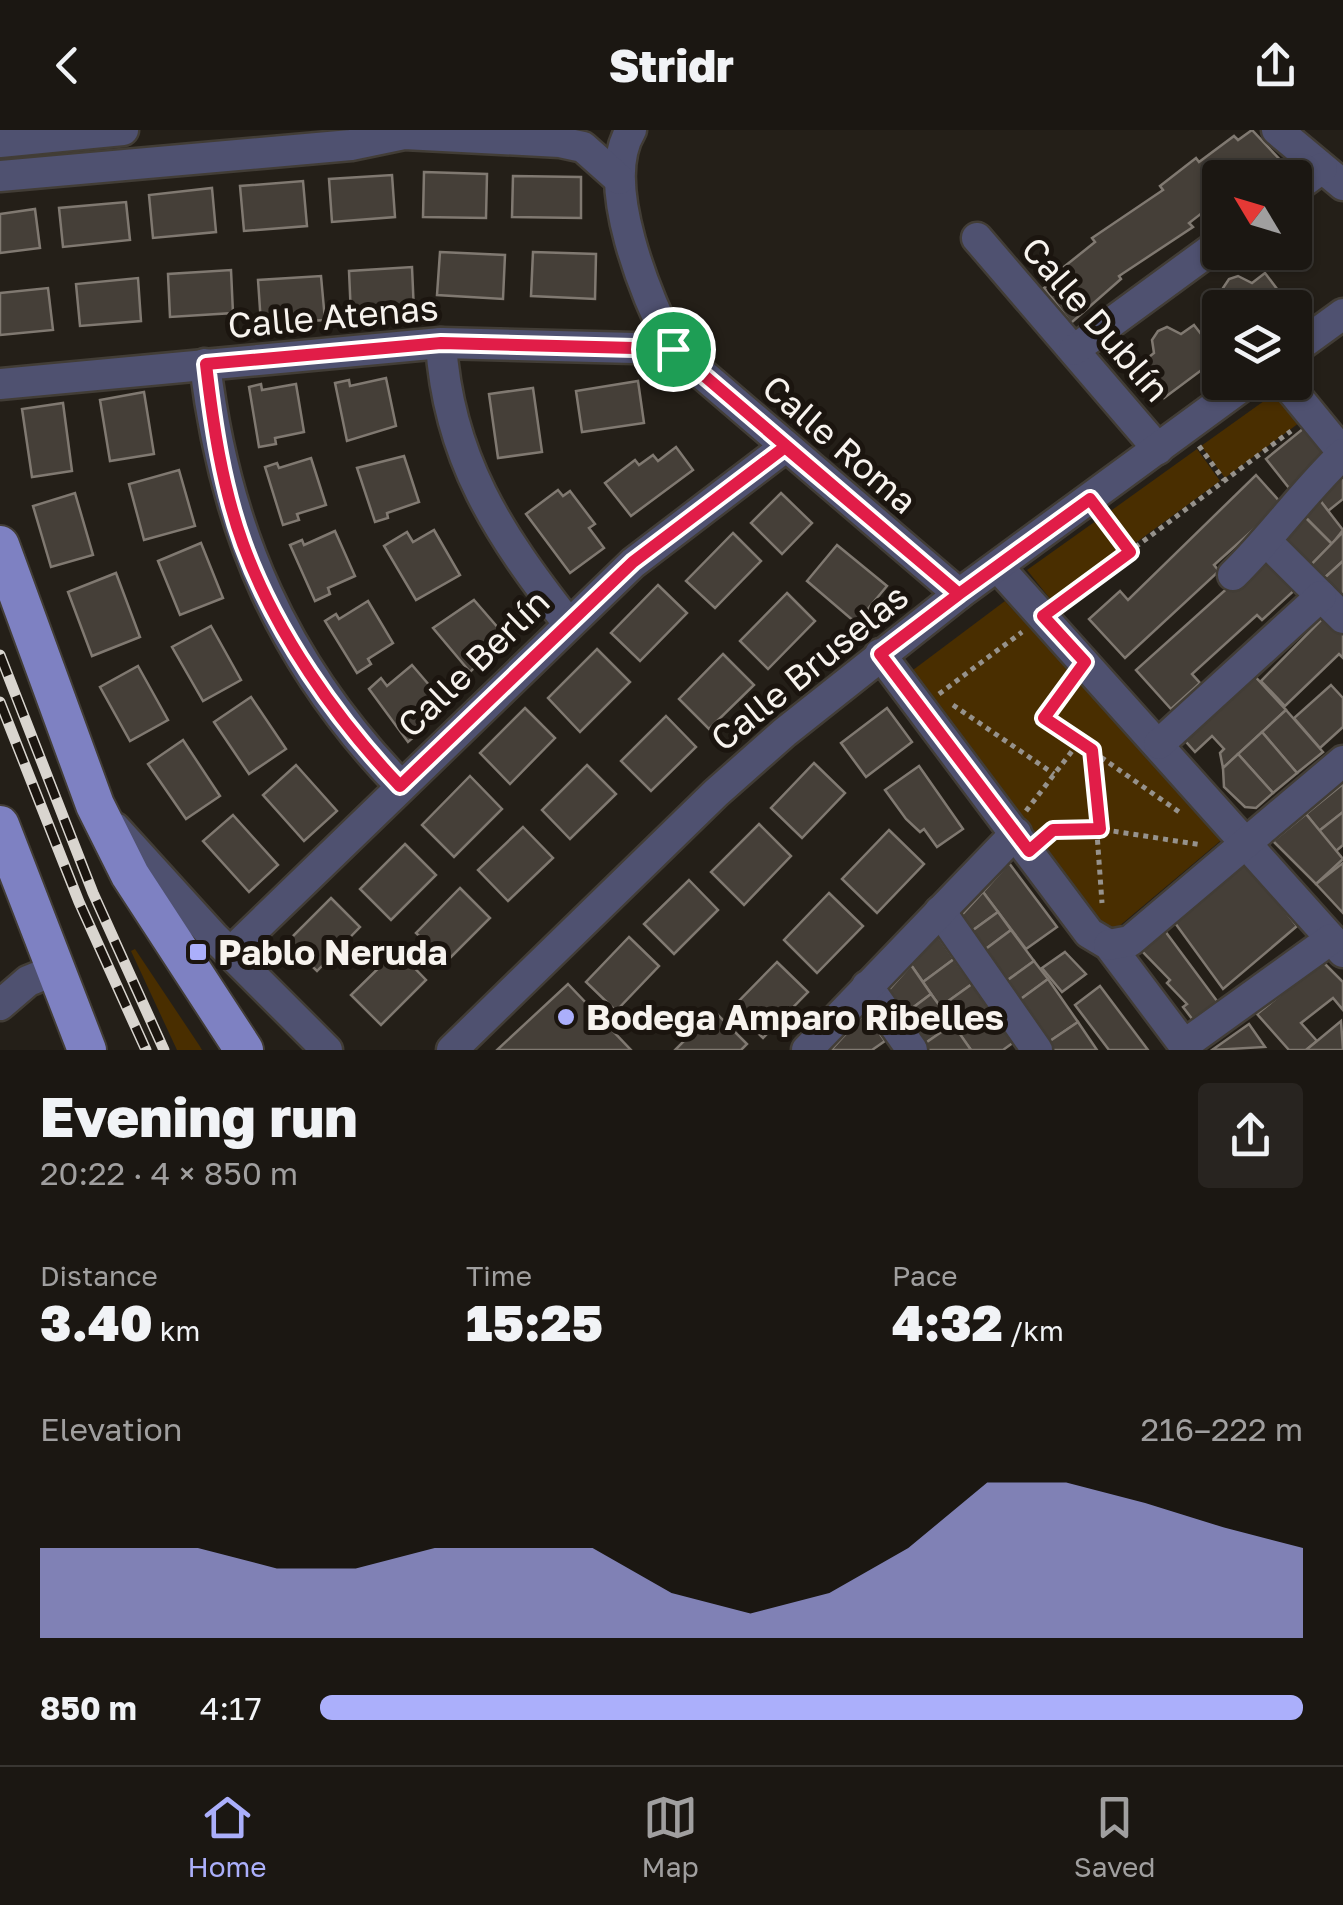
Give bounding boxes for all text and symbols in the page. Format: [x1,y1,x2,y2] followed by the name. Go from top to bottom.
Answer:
[40,38,95,93] icon: back
[609,38,734,92] text: Stridr
[1248,38,1303,93] icon: share
[1202,160,1312,270] north arrow
[1202,160,1312,400] map controls
[1013,228,1179,410] street label: Calle Dublín
[226,286,440,346] street label: Calle Atenas
[1202,290,1312,400] button: layers
[631,307,716,392] pin
[646,322,701,377] icon: arrive
[755,366,925,522] street label: Calle Roma
[702,575,916,759] street label: Calle Bruselas
[389,580,557,746] street label: Calle Berlín
[218,931,448,973] place label: Pablo Neruda
[187,941,209,963] marker: Pablo Neruda
[586,996,1004,1038] place label: Bodega Amparo Ribelles
[555,1006,577,1028] marker: Bodega Amparo Ribelles
[40,1083,358,1149] text: Evening run
[1198,1083,1303,1188] button: share
[40,1154,298,1192] text: 20:22 · 4 × 850 m
[40,1259,158,1292] text: Distance
[466,1259,532,1292] text: Time
[892,1259,957,1292] text: Pace
[40,1292,153,1352] text: 3.40
[466,1292,603,1352] text: 15:25
[892,1292,1003,1352] text: 4:32
[153,1314,200,1347] text: km
[1003,1314,1064,1347] text: /km
[40,1410,182,1448] text: Elevation
[1141,1410,1303,1448] text: 216–222 m
[40,1689,137,1727] text: 850 m
[200,1689,262,1727] text: 4:17
[188,1790,267,1883] tab: Home
[642,1790,699,1883] tab: Map
[1074,1790,1156,1883] tab: Saved

